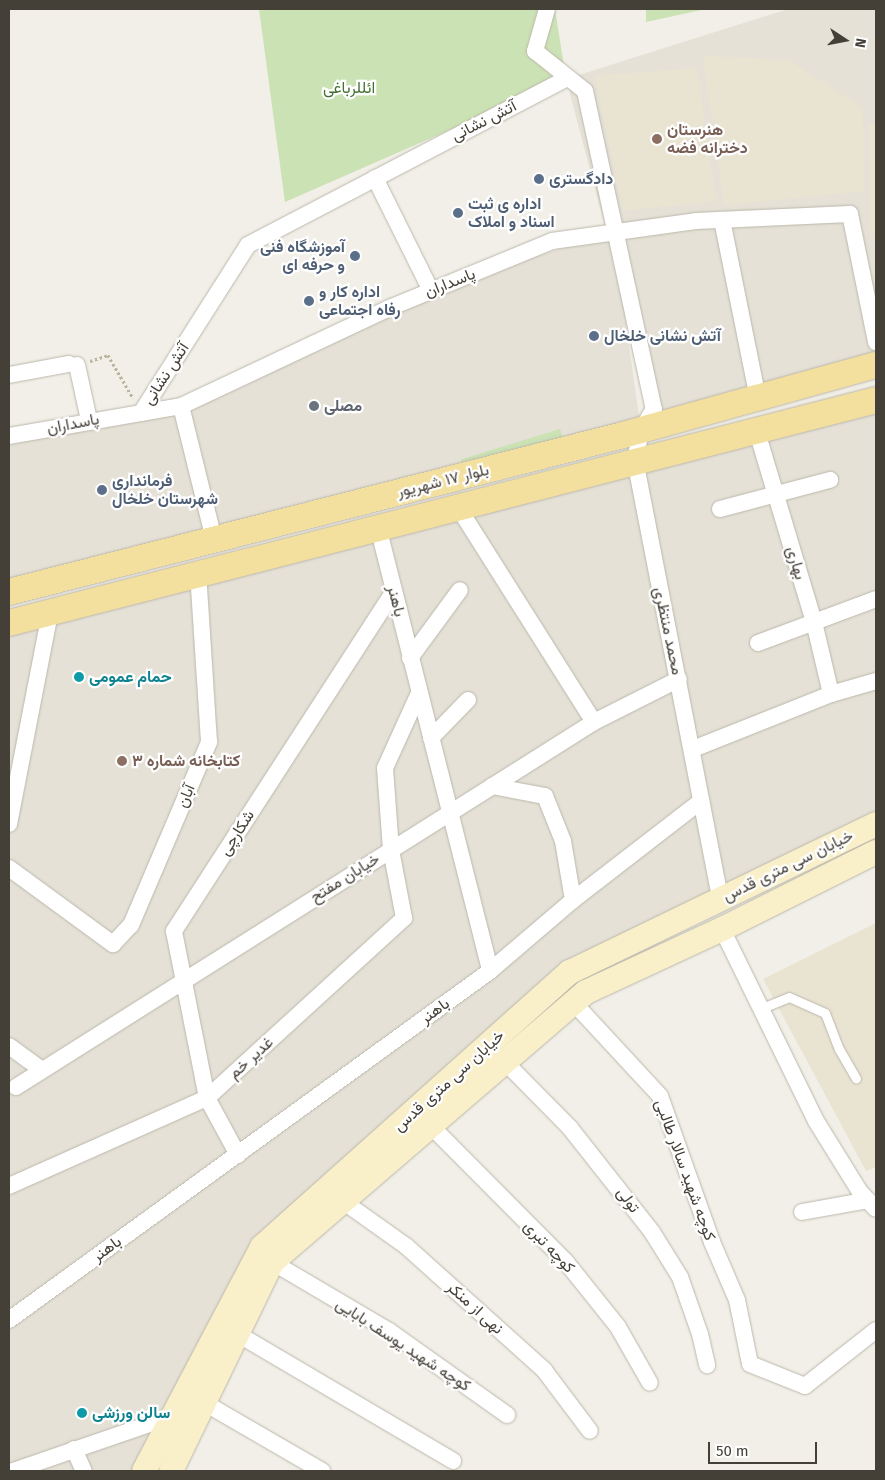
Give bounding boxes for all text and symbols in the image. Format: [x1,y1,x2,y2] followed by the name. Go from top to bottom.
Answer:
[820,15,870,65] north arrow
[851,37,869,49] text: N
[323,78,375,98] park label: ائللرباغی
[448,96,520,146] street label: آتش نشانی
[667,120,748,158] place label: هنرستان دخترانه فضه
[651,133,663,145] marker: هنرستان دخترانه فضه
[549,169,613,189] place label: دادگستری
[533,173,545,185] marker: دادگستری
[468,194,555,232] place label: اداره ی ثبت اسناد و املاک
[452,207,464,219] marker: اداره ی ثبت اسناد و املاک
[260,237,345,275] place label: آموزشگاه فنی و حرفه ای
[349,250,361,262] marker: آموزشگاه فنی و حرفه ای
[422,264,478,302] street label: پاسداران
[319,282,401,320] place label: اداره کار و رفاه اجتماعی
[303,295,315,307] marker: اداره کار و رفاه اجتماعی
[604,326,721,346] place label: آتش نشانی خلخال
[588,330,600,342] marker: آتش نشانی خلخال
[139,339,193,409] street label: آتش نشانی
[324,396,362,416] place label: مصلی
[308,400,320,412] marker: مصلی
[45,410,101,438] street label: پاسداران
[395,460,491,502] street label: بلوار ١٧ شهریور
[112,471,218,509] place label: فرمانداری شهرستان خلخال
[96,484,108,496] marker: فرمانداری شهرستان خلخال
[782,544,810,582] street label: بهاری
[383,583,409,619] street label: باهنر
[649,585,687,677] street label: محمد منتظری
[89,667,172,687] place label: حمام عمومی
[73,671,85,683] marker: حمام عمومی
[132,751,240,771] place label: کتابخانه شماره ۳
[116,755,128,767] marker: کتابخانه شماره ۳
[173,781,199,811] street label: آبان
[215,807,259,859] street label: شکارچی
[720,826,856,906] street label: خیابان سی متری قدس
[307,849,383,907] street label: خیابان مفتح
[417,994,453,1028] street label: باهنر
[390,1026,508,1136] street label: خیابان سی متری قدس
[225,1033,277,1083] street label: غدیر خم
[651,1097,719,1243] street label: کوچه شهید سالار طالبی
[612,1183,644,1217] street label: تولی
[519,1217,579,1277] street label: کوچه تبری
[89,1232,125,1266] street label: باهنر
[443,1278,507,1338] street label: نهی از منکر
[332,1294,474,1396] street label: کوچه شهید یوسف بابایی
[92,1403,170,1423] place label: سالن ورزشی
[76,1407,88,1419] marker: سالن ورزشی
[710,1432,819,1464] scale bar
[716,1442,749,1460] text: 50 m

